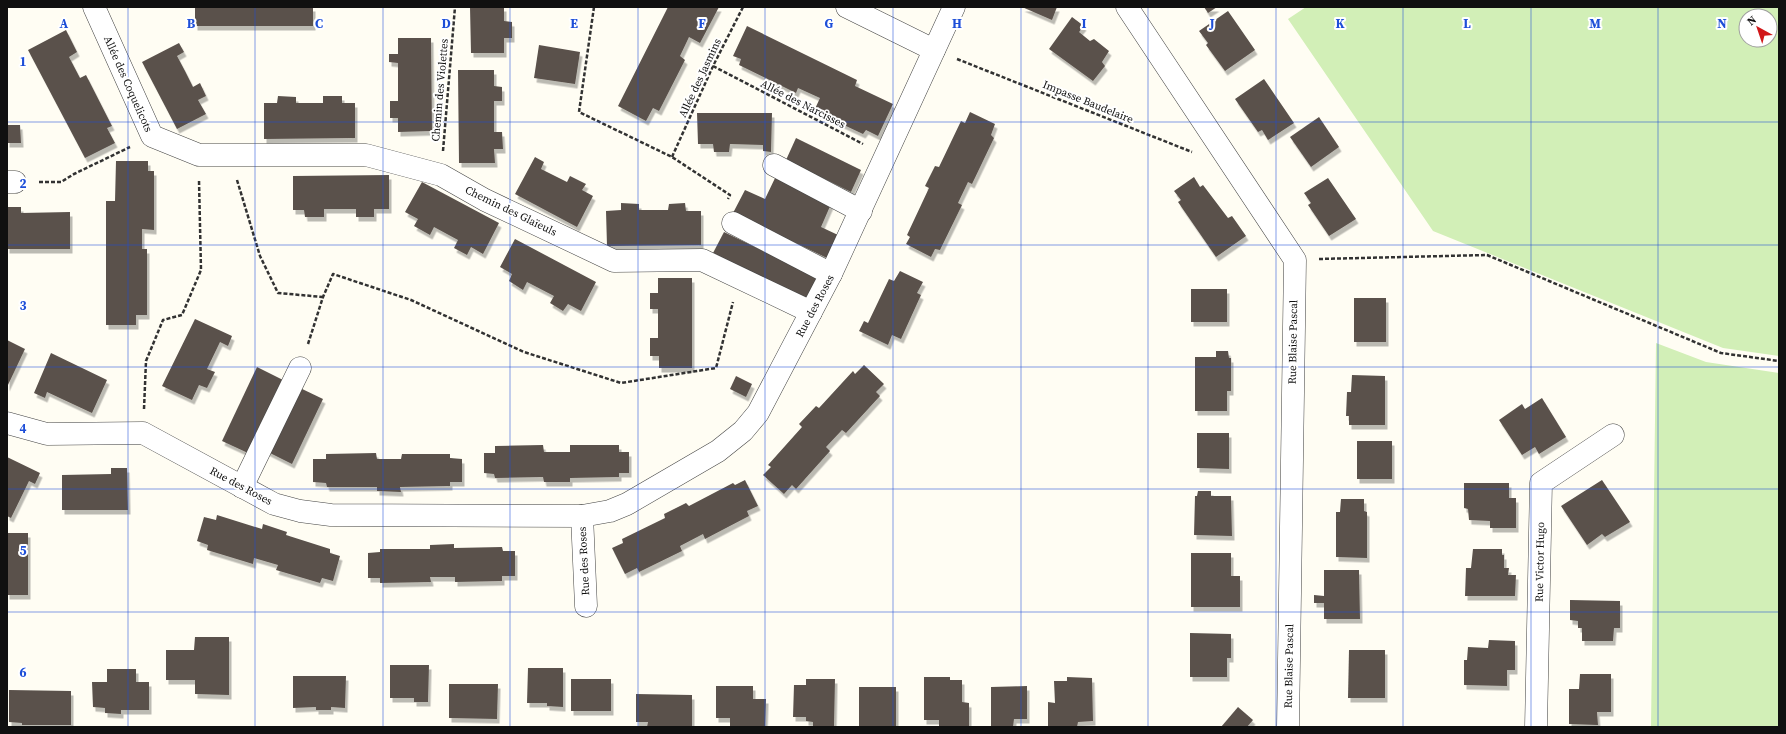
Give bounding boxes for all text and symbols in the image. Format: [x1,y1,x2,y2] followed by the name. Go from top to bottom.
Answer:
[1738,8,1778,48] north arrow
[1744,12,1760,29] text: N
[60,15,69,32] text: A
[187,15,196,32] text: B
[315,15,323,32] text: C
[441,15,451,32] text: D
[570,15,578,32] text: E
[698,15,706,32] text: F
[825,15,834,32] text: G
[952,15,962,32] text: H
[1081,15,1087,32] text: I
[1208,15,1215,32] text: J
[1335,15,1345,32] text: K
[1463,15,1471,32] text: L
[1589,15,1601,32] text: M
[1717,15,1727,32] text: N
[100,33,156,135] street label: Allée des Coquelicots
[675,36,725,120] street label: Allée des Jasmins
[428,38,452,142] street label: Chemin des Violettes
[19,53,27,70] text: 1
[758,76,848,132] street label: Allée des Narcisses
[1041,77,1136,127] street label: Impasse Baudelaire
[19,175,27,192] text: 2
[463,182,560,240] street label: Chemin des Glaïeuls
[792,272,838,340] street label: Rue des Roses
[19,297,27,314] text: 3
[1285,300,1301,384] street label: Rue Blaise Pascal
[19,420,27,437] text: 4
[207,463,275,509] street label: Rue des Roses
[1532,522,1548,602] street label: Rue Victor Hugo
[575,526,593,596] street label: Rue des Roses
[19,542,27,559] text: 5
[1281,624,1297,708] street label: Rue Blaise Pascal
[19,664,27,681] text: 6

